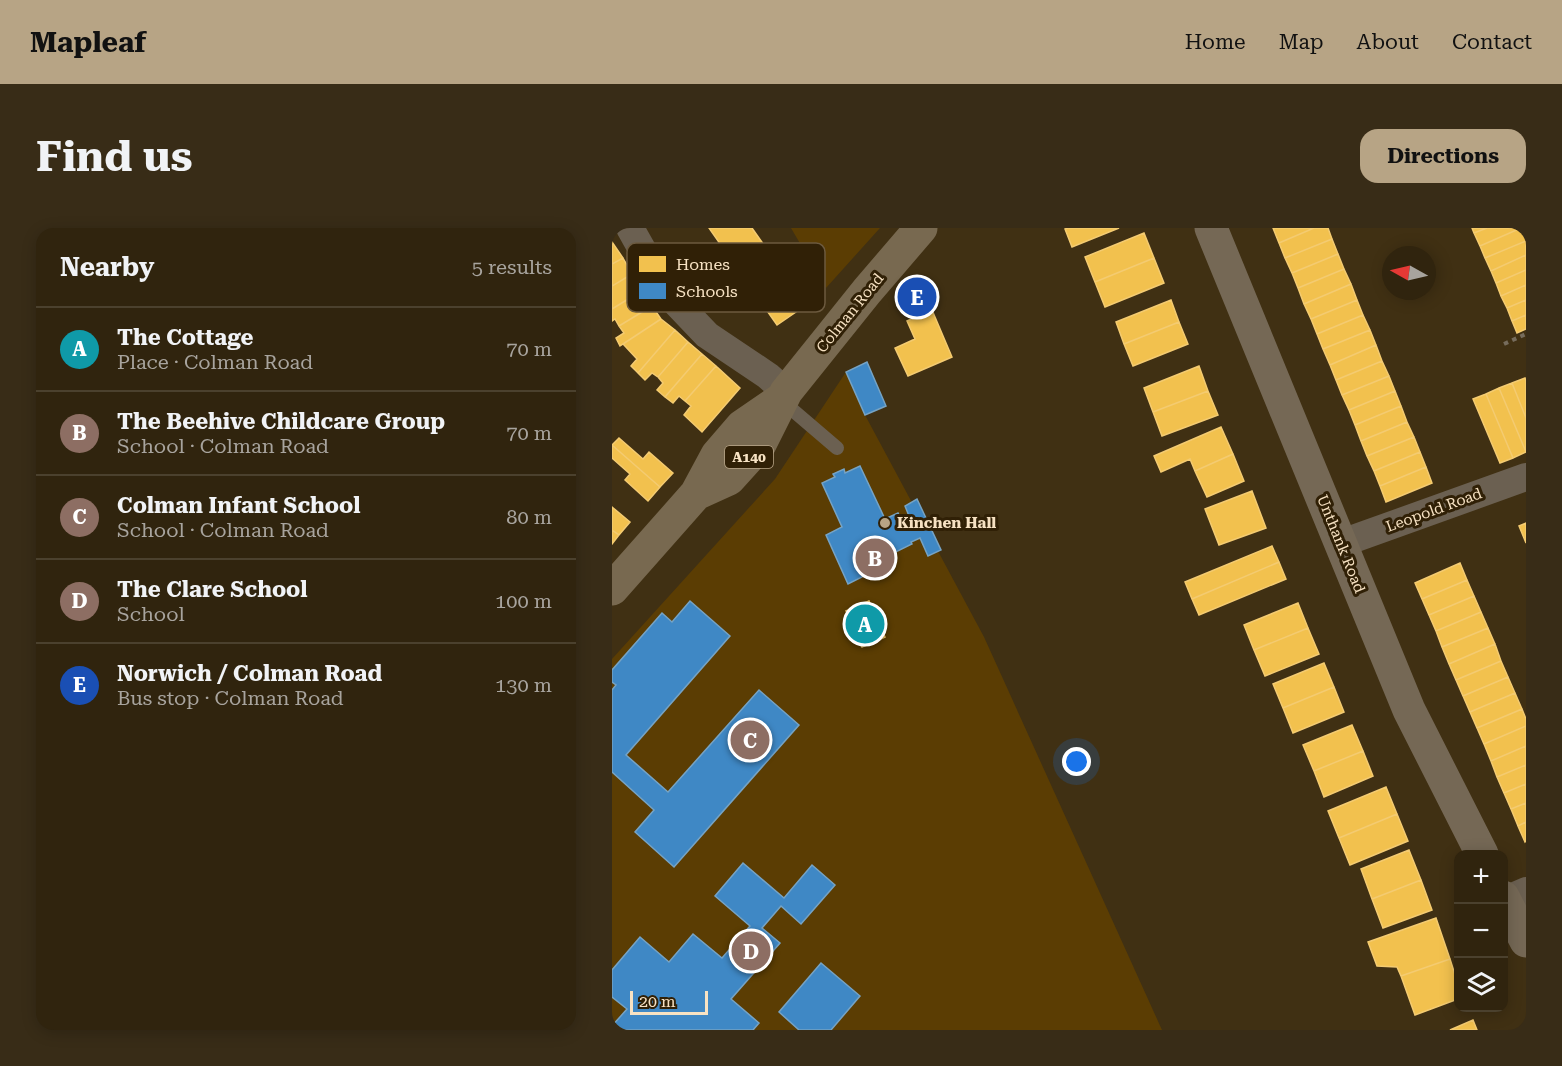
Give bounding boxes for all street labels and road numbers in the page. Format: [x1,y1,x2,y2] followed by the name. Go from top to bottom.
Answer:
[813,269,888,356] street label: Colman Road
[725,446,773,468] road number: A140
[1384,484,1485,536] street label: Leopold Road
[1313,492,1369,596] street label: Unthank Road

